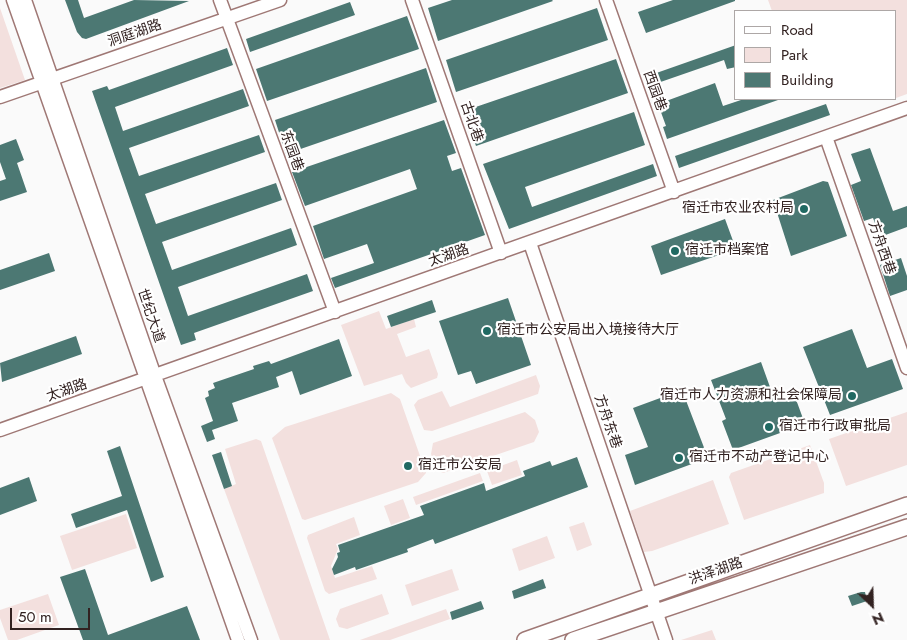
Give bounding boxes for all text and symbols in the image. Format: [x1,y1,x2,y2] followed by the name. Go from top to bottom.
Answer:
[734,10,897,100] legend
[106,17,164,51] street label: 洞庭湖路
[781,19,813,41] text: Road
[781,44,808,66] text: Park
[639,68,669,114] street label: 西园巷
[781,69,833,91] text: Building
[456,99,486,145] street label: 古北巷
[276,128,306,174] street label: 东园巷
[682,201,794,217] place label: 宿迁市农业农村局
[798,203,810,215] marker: 宿迁市农业农村局
[864,219,898,277] street label: 方舟西巷
[426,241,472,271] street label: 太湖路
[685,243,769,259] place label: 宿迁市档案馆
[669,245,681,257] marker: 宿迁市档案馆
[133,287,167,345] street label: 世纪大道
[497,323,679,339] place label: 宿迁市公安局出入境接待大厅
[481,325,493,337] marker: 宿迁市公安局出入境接待大厅
[44,376,90,406] street label: 太湖路
[660,388,842,404] place label: 宿迁市人力资源和社会保障局
[846,390,858,402] marker: 宿迁市人力资源和社会保障局
[590,393,624,451] street label: 方舟东巷
[779,419,891,435] place label: 宿迁市行政审批局
[763,421,775,433] marker: 宿迁市行政审批局
[689,450,829,466] place label: 宿迁市不动产登记中心
[673,452,685,464] marker: 宿迁市不动产登记中心
[418,458,502,474] place label: 宿迁市公安局
[402,460,414,472] marker: 宿迁市公安局
[687,555,745,589] street label: 洪泽湖路
[847,580,897,630] north arrow
[12,598,92,630] scale bar
[18,606,52,628] text: 50 m
[869,607,887,630] text: N

